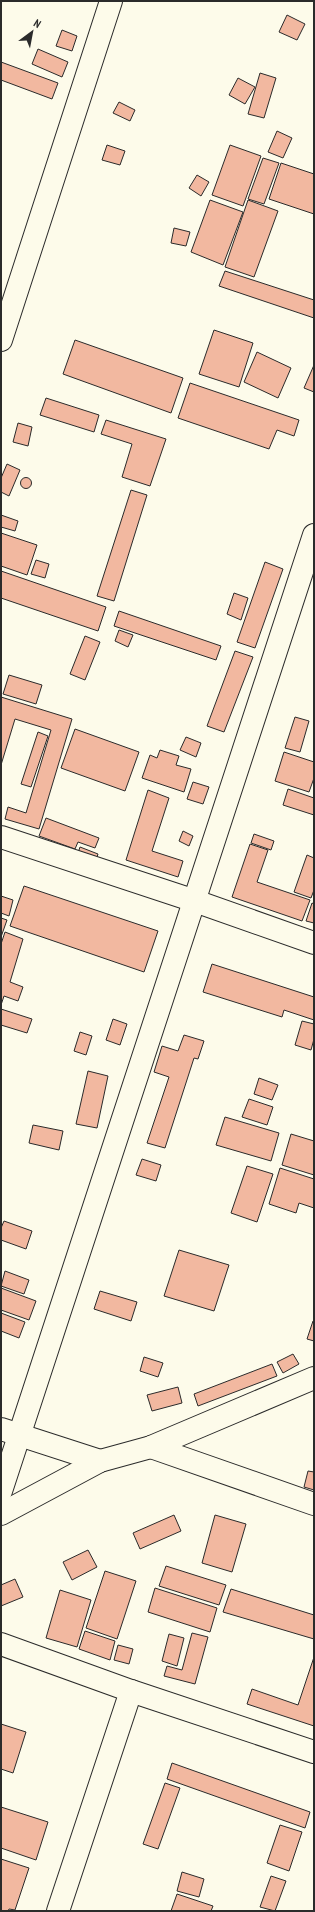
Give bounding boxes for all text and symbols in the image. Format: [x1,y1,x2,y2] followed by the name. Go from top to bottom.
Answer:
[12,12,52,52] north arrow
[31,16,44,31] text: N

